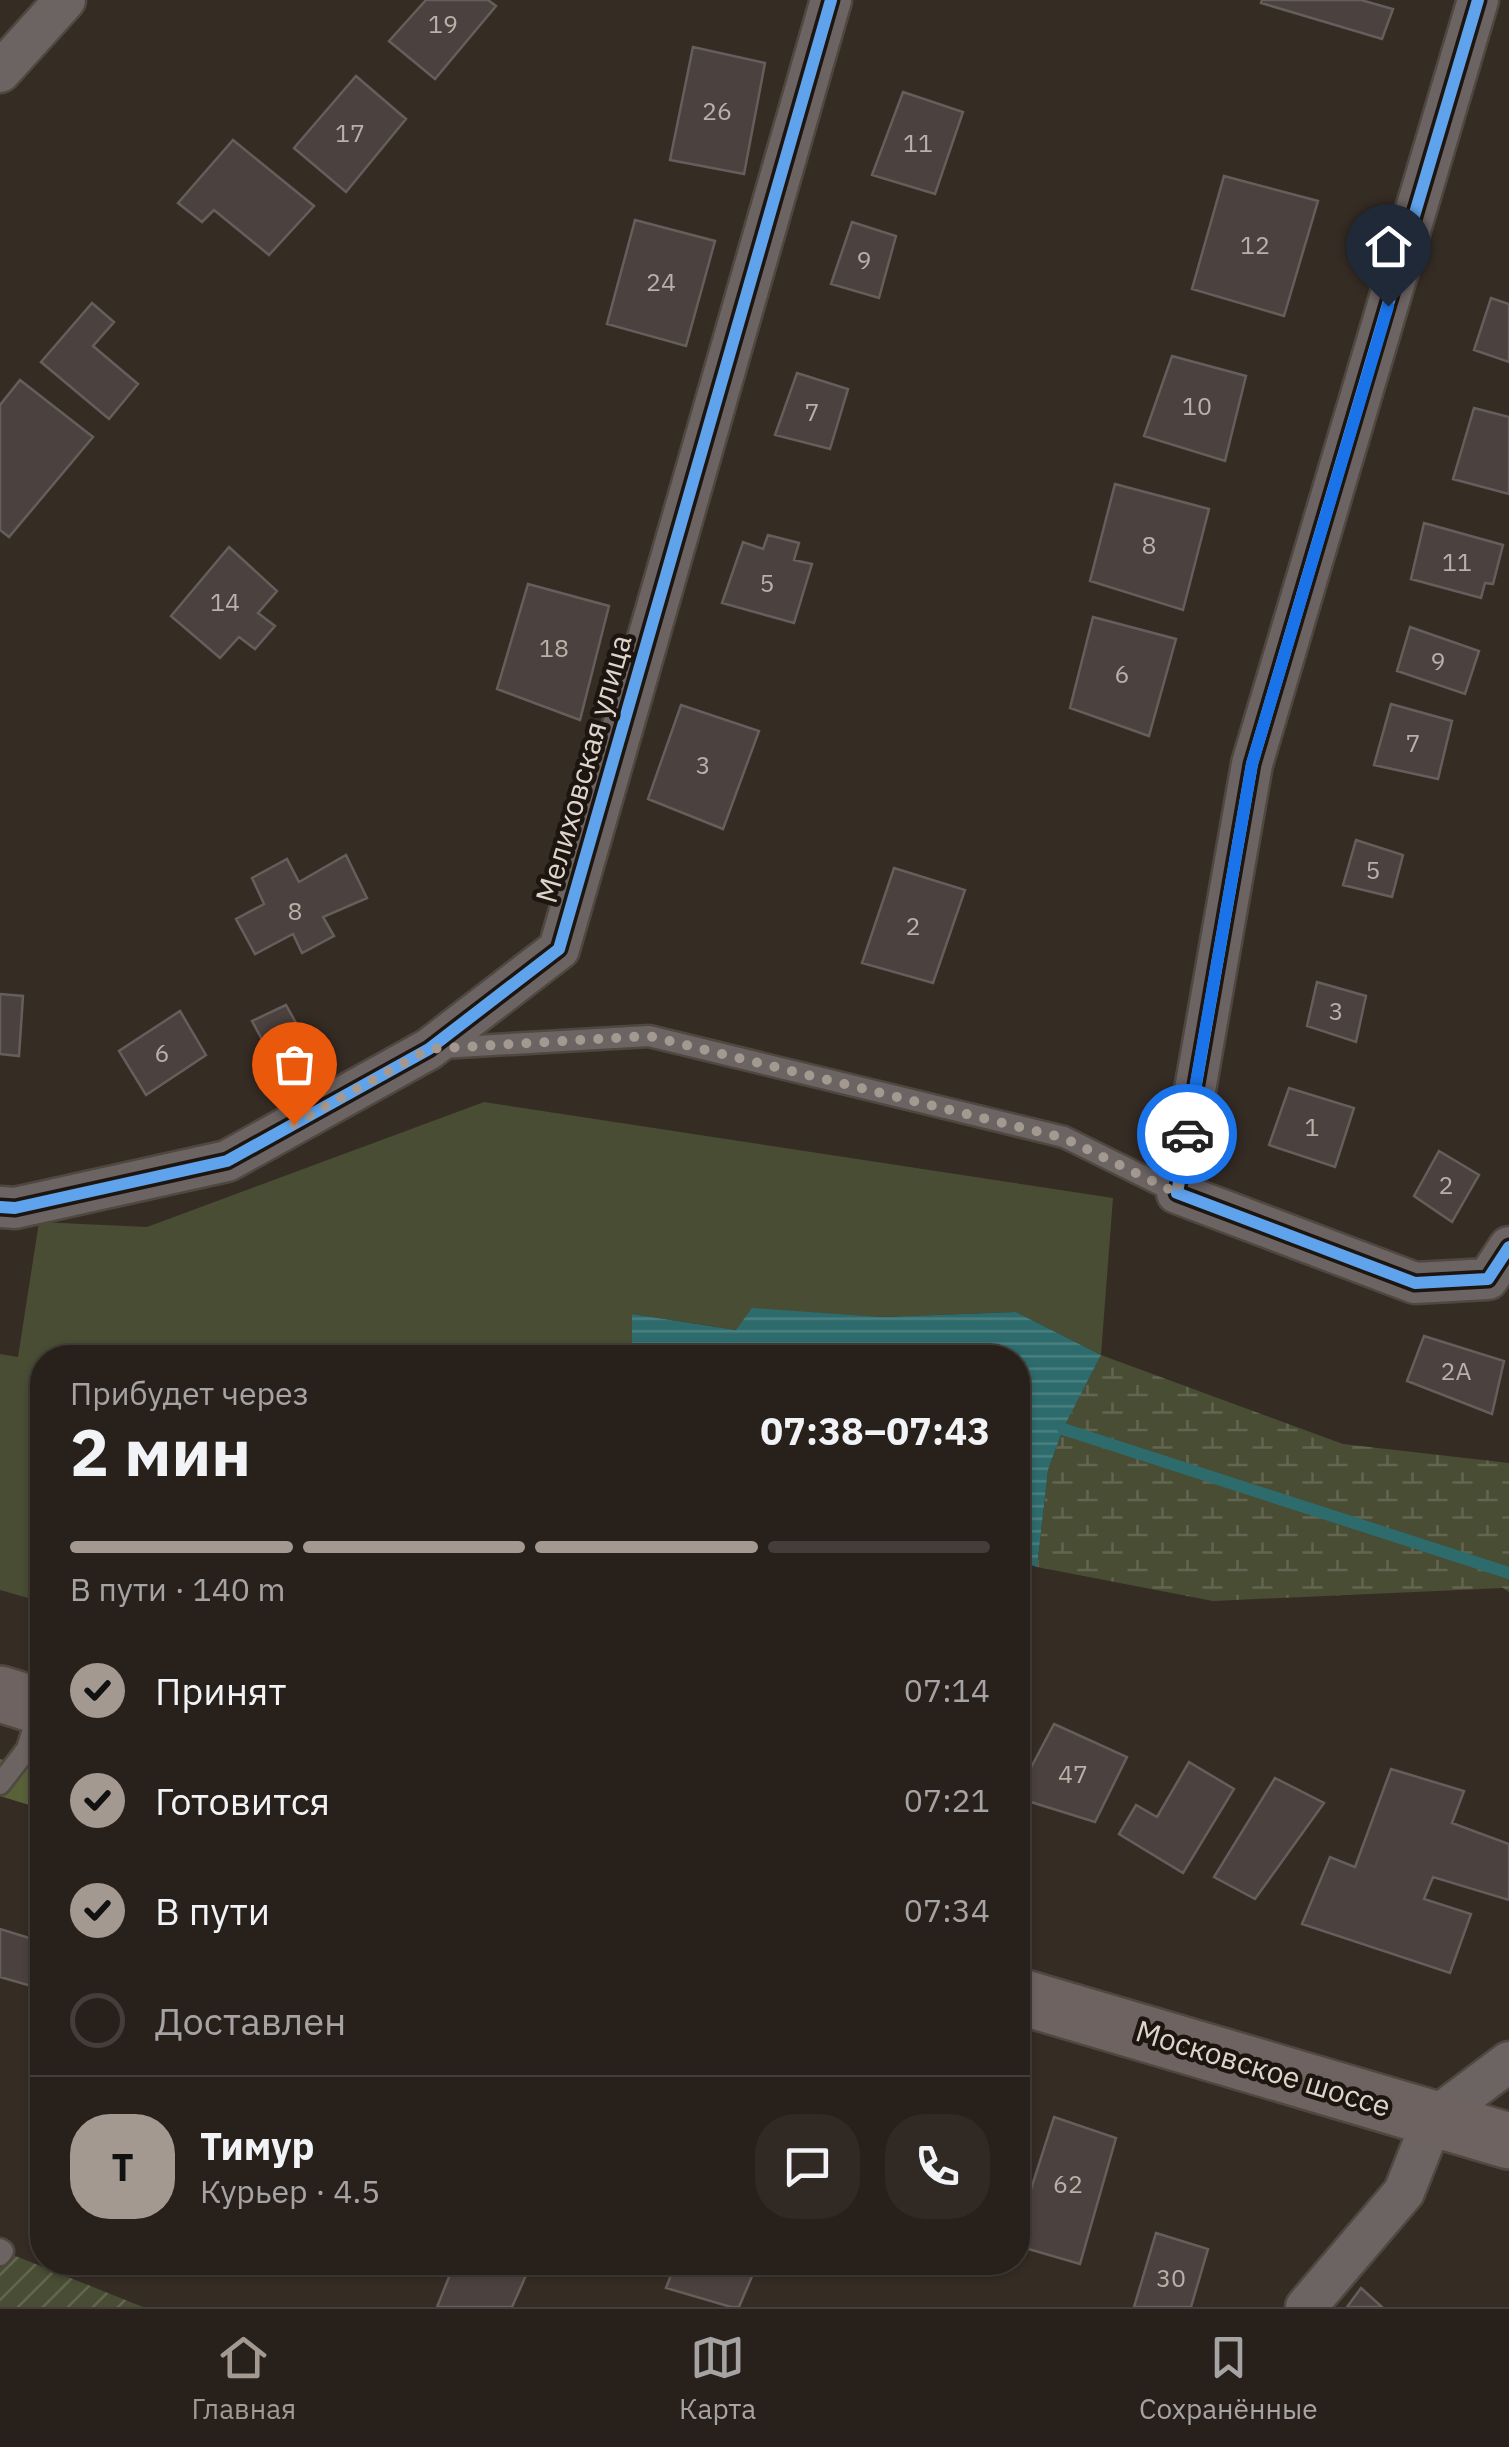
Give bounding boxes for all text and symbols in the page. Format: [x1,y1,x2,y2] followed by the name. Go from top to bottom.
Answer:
[428,7,458,40] house number: 19
[702,94,732,127] house number: 26
[335,116,365,149] house number: 17
[903,126,933,159] house number: 11
[1346,204,1431,307] pin
[1361,219,1416,274] icon: home
[1240,228,1270,261] house number: 12
[856,243,872,276] house number: 9
[646,265,676,298] house number: 24
[1182,389,1212,422] house number: 10
[804,395,820,428] house number: 7
[1141,528,1157,561] house number: 8
[1442,545,1472,578] house number: 11
[759,566,775,599] house number: 5
[210,585,240,618] house number: 14
[526,630,640,907] street label: Мелиховская улица
[539,631,569,664] house number: 18
[1430,644,1446,677] house number: 9
[1114,657,1130,690] house number: 6
[1405,726,1421,759] house number: 7
[695,748,711,781] house number: 3
[1365,853,1381,886] house number: 5
[287,894,303,927] house number: 8
[905,909,921,942] house number: 2
[1328,994,1344,1027] house number: 3
[252,1022,337,1125] pin
[154,1036,170,1069] house number: 6
[267,1037,322,1092] icon: bag
[1137,1084,1237,1184] courier
[1160,1107,1215,1162] icon: car
[1304,1110,1320,1143] house number: 1
[1438,1168,1454,1201] house number: 2
[1440,1354,1472,1387] house number: 2А
[70,1372,309,1414] text: Прибудет через
[760,1406,990,1455] text: 07:38–07:43
[70,1409,251,1494] text: 2 мин
[70,1568,286,1610] text: В пути · 140 m
[70,1663,125,1718] icon: check
[155,1666,286,1715] text: Принят
[904,1669,990,1711] text: 07:14
[1058,1757,1088,1790] house number: 47
[70,1773,125,1828] icon: check
[155,1776,330,1825] text: Готовится
[904,1779,990,1821] text: 07:21
[70,1883,125,1938] icon: check
[155,1886,270,1935] text: В пути
[904,1889,990,1931] text: 07:34
[155,1996,346,2045] text: Доставлен
[1131,2010,1396,2125] street label: Московское шоссе
[755,2114,860,2219] button: chat
[885,2114,990,2219] button: phone
[200,2121,315,2170] text: Тимур
[111,2142,134,2191] text: Т
[1053,2167,1083,2200] house number: 62
[200,2170,380,2212] text: Курьер · 4.5
[1156,2261,1186,2294] house number: 30
[191,2330,296,2427] tab: Главная
[679,2330,756,2427] tab: Карта
[1139,2330,1318,2427] tab: Сохранённые

